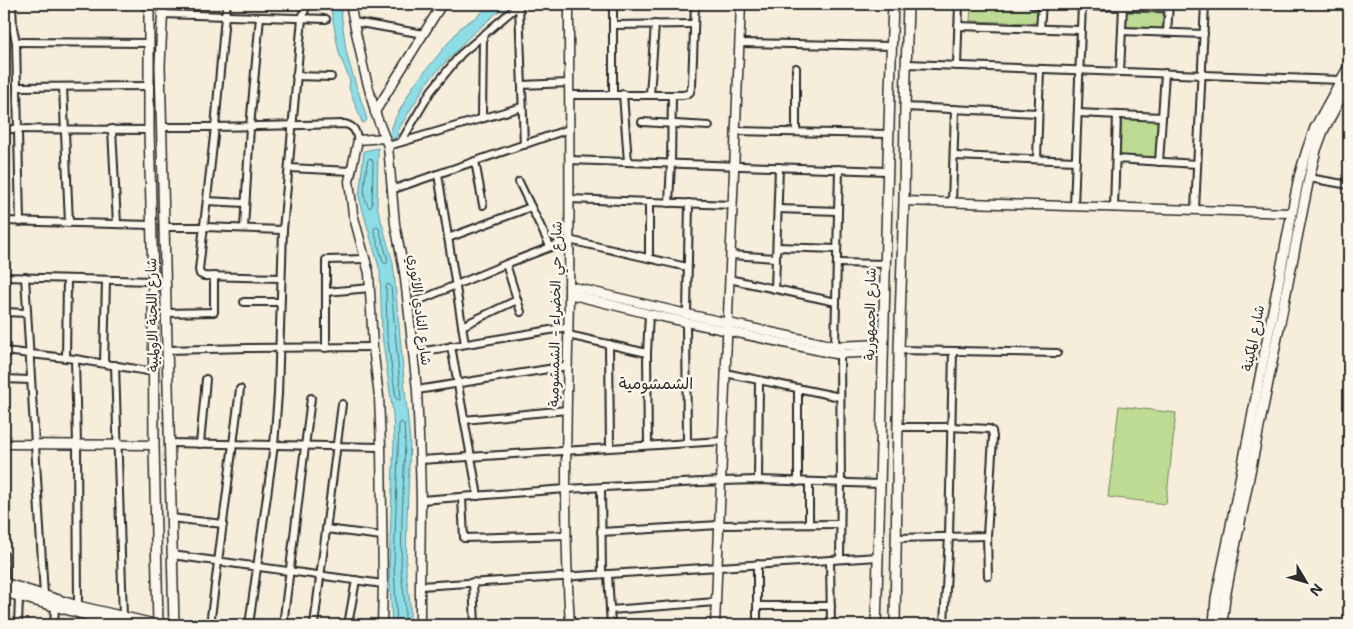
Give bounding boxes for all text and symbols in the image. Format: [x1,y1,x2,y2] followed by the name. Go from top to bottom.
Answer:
[544,221,570,407] street label: شارع حي الخضراء - الشمشومية
[402,254,436,367] street label: شارع النادي الاثوري
[142,258,163,372] street label: شارع اللجنة الاولمبية
[860,268,881,361] street label: شارع الجمهورية
[1238,303,1269,373] street label: شارع المكينة
[619,373,693,394] district label: الشمشومية
[1280,556,1330,606] north arrow
[1306,580,1327,600] text: N

